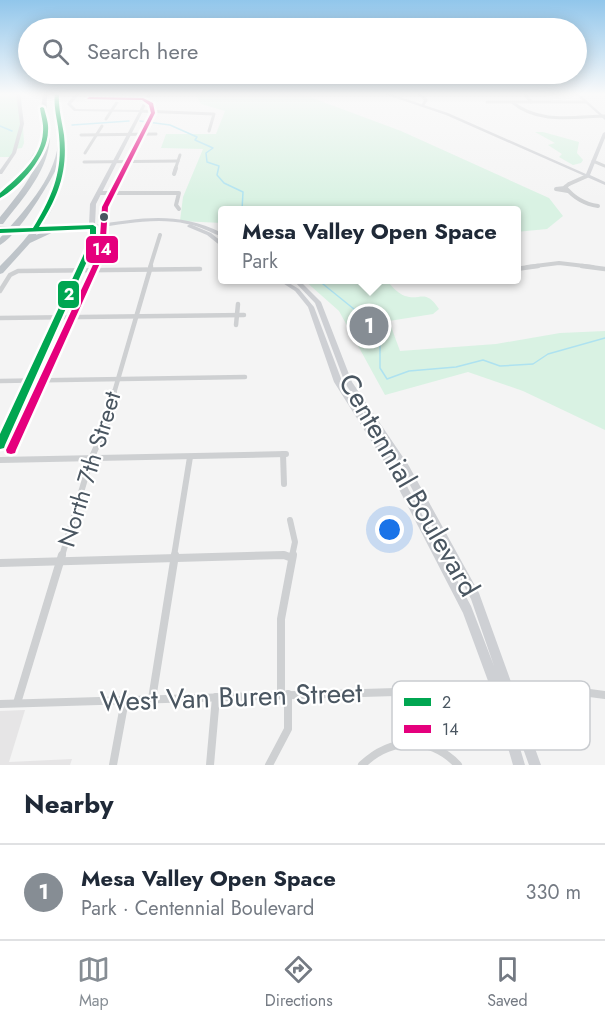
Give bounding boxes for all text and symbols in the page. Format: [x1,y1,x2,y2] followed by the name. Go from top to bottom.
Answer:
[18,18,587,84] search box
[39,35,72,68] icon: search
[87,35,198,67] text: Search here
[218,206,521,284] popup
[98,211,110,223] unlabelled marker
[242,215,497,247] text: Mesa Valley Open Space
[85,235,119,264] line badge: 14
[92,238,112,261] text: 14
[242,247,278,276] text: Park
[57,280,80,309] line badge: 2
[64,283,74,306] text: 2
[350,304,388,348] pin: 1
[328,366,490,604] street label: Centennial Boulevard
[49,387,129,551] street label: North 7th Street
[375,515,404,544] your location
[99,672,363,722] street label: West Van Buren Street
[392,681,590,750] legend
[442,691,451,714] text: 2
[442,718,459,741] text: 14
[24,785,113,823] text: Nearby
[81,862,336,894] text: Mesa Valley Open Space
[38,878,49,907] text: 1
[526,878,581,907] text: 330 m
[81,894,315,923] text: Park · Centennial Boulevard
[77,953,110,1012] tab: Map
[265,953,333,1012] tab: Directions
[487,953,528,1012] tab: Saved

